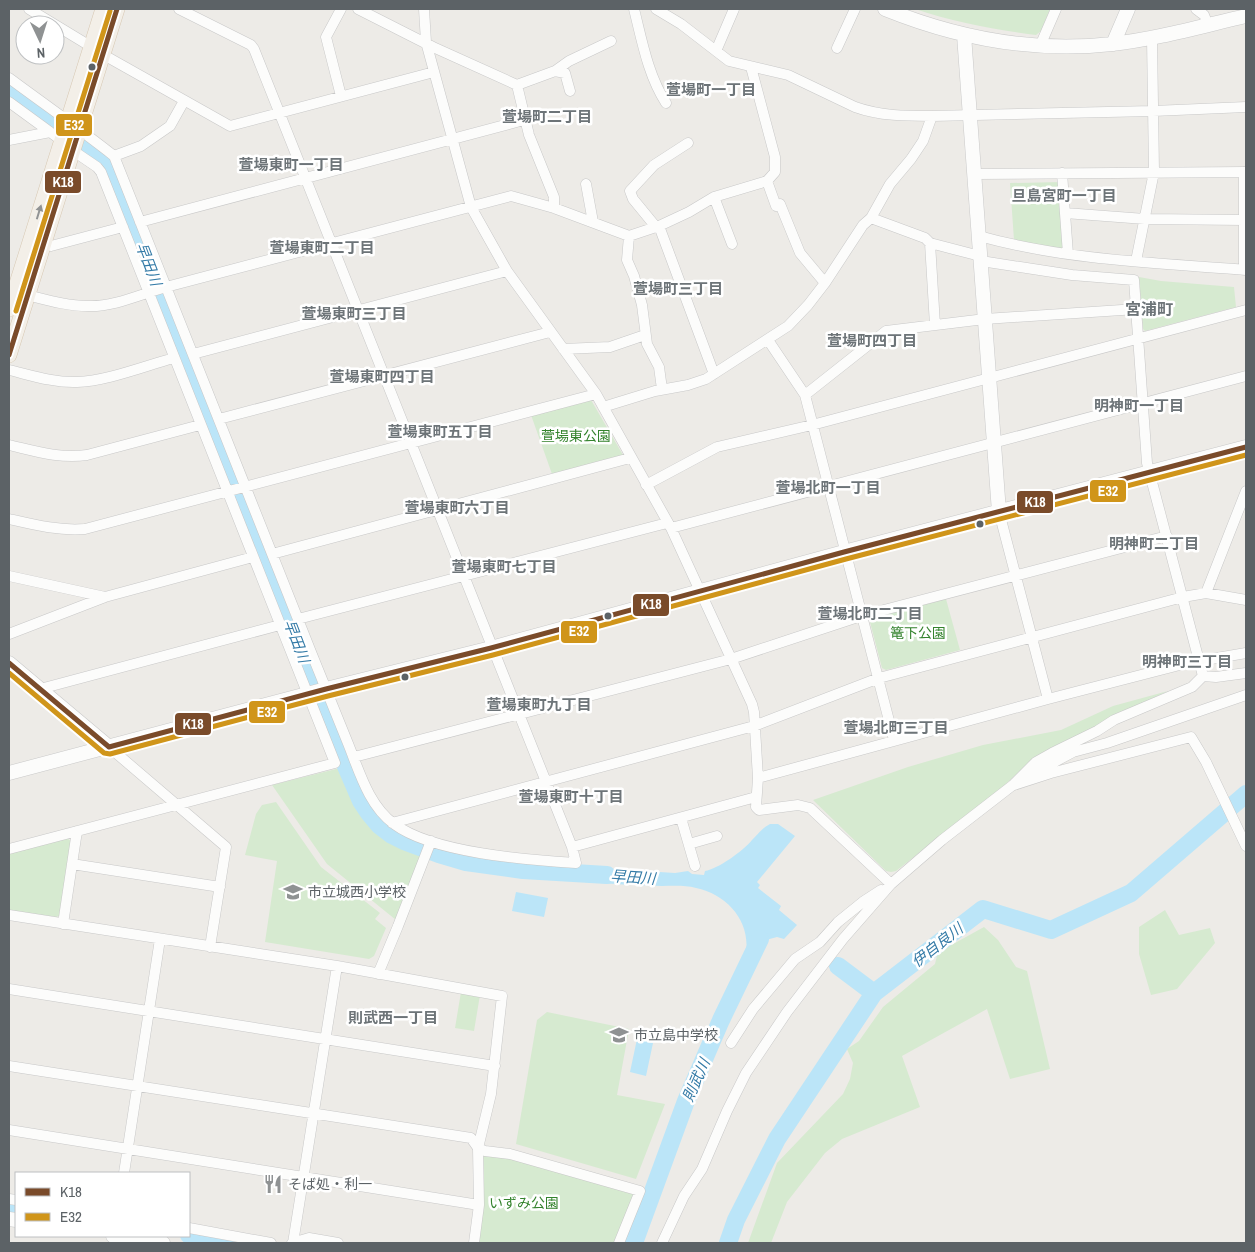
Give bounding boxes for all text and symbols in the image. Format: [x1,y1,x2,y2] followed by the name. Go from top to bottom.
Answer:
[15,15,65,65] north arrow
[36,44,46,62] text: N
[87,62,97,72] unlabelled marker
[666,79,756,100] district label: 萱場町一丁目
[502,106,592,127] district label: 萱場町二丁目
[55,113,93,137] line badge: E32
[64,116,84,134] text: E32
[238,154,344,175] district label: 萱場東町一丁目
[44,170,82,194] line badge: K18
[52,173,74,191] text: K18
[1011,185,1117,206] district label: 旦島宮町一丁目
[35,204,43,219] one-way arrow
[269,237,375,258] district label: 萱場東町二丁目
[131,239,168,291] water label: 早田川
[633,278,723,299] district label: 萱場町三丁目
[1125,298,1173,320] district label: 宮浦町
[301,303,407,324] district label: 萱場東町三丁目
[827,330,917,351] district label: 萱場町四丁目
[329,366,435,387] district label: 萱場東町四丁目
[1094,395,1184,416] district label: 明神町一丁目
[387,421,493,442] district label: 萱場東町五丁目
[541,427,611,445] park label: 萱場東公園
[775,477,881,498] district label: 萱場北町一丁目
[1089,479,1127,503] line badge: E32
[1098,482,1118,500] text: E32
[1016,490,1054,514] line badge: K18
[1024,493,1046,511] text: K18
[404,497,510,518] district label: 萱場東町六丁目
[975,519,985,529] unlabelled marker
[1109,533,1199,554] district label: 明神町二丁目
[451,556,557,577] district label: 萱場東町七丁目
[632,593,670,617] line badge: K18
[640,595,662,613] text: K18
[817,603,923,624] district label: 萱場北町二丁目
[603,611,613,621] unlabelled marker
[279,616,316,668] water label: 早田川
[560,620,598,644] line badge: E32
[569,622,589,640] text: E32
[890,624,946,642] park label: 篭下公園
[1142,651,1232,672] district label: 明神町三丁目
[400,672,410,682] unlabelled marker
[486,694,592,715] district label: 萱場東町九丁目
[248,700,286,724] line badge: E32
[257,703,277,721] text: E32
[174,712,212,736] line badge: K18
[182,715,204,733] text: K18
[843,717,949,738] district label: 萱場北町三丁目
[518,786,624,807] district label: 萱場東町十丁目
[610,865,658,889] water label: 早田川
[282,881,304,903] school or university icon: 市立城西小学校
[308,883,406,901] place label: 市立城西小学校
[907,917,969,972] water label: 伊自良川
[348,1007,438,1028] district label: 則武西一丁目
[608,1024,630,1046] school or university icon: 市立島中学校
[634,1026,718,1044] place label: 市立島中学校
[677,1053,716,1105] water label: 則武川
[15,1172,190,1237] legend
[262,1173,284,1195] restaurant icon: そば処・利一
[288,1175,372,1193] place label: そば処・利一
[60,1181,82,1202] text: K18
[489,1194,559,1212] park label: いずみ公園
[60,1206,82,1227] text: E32

